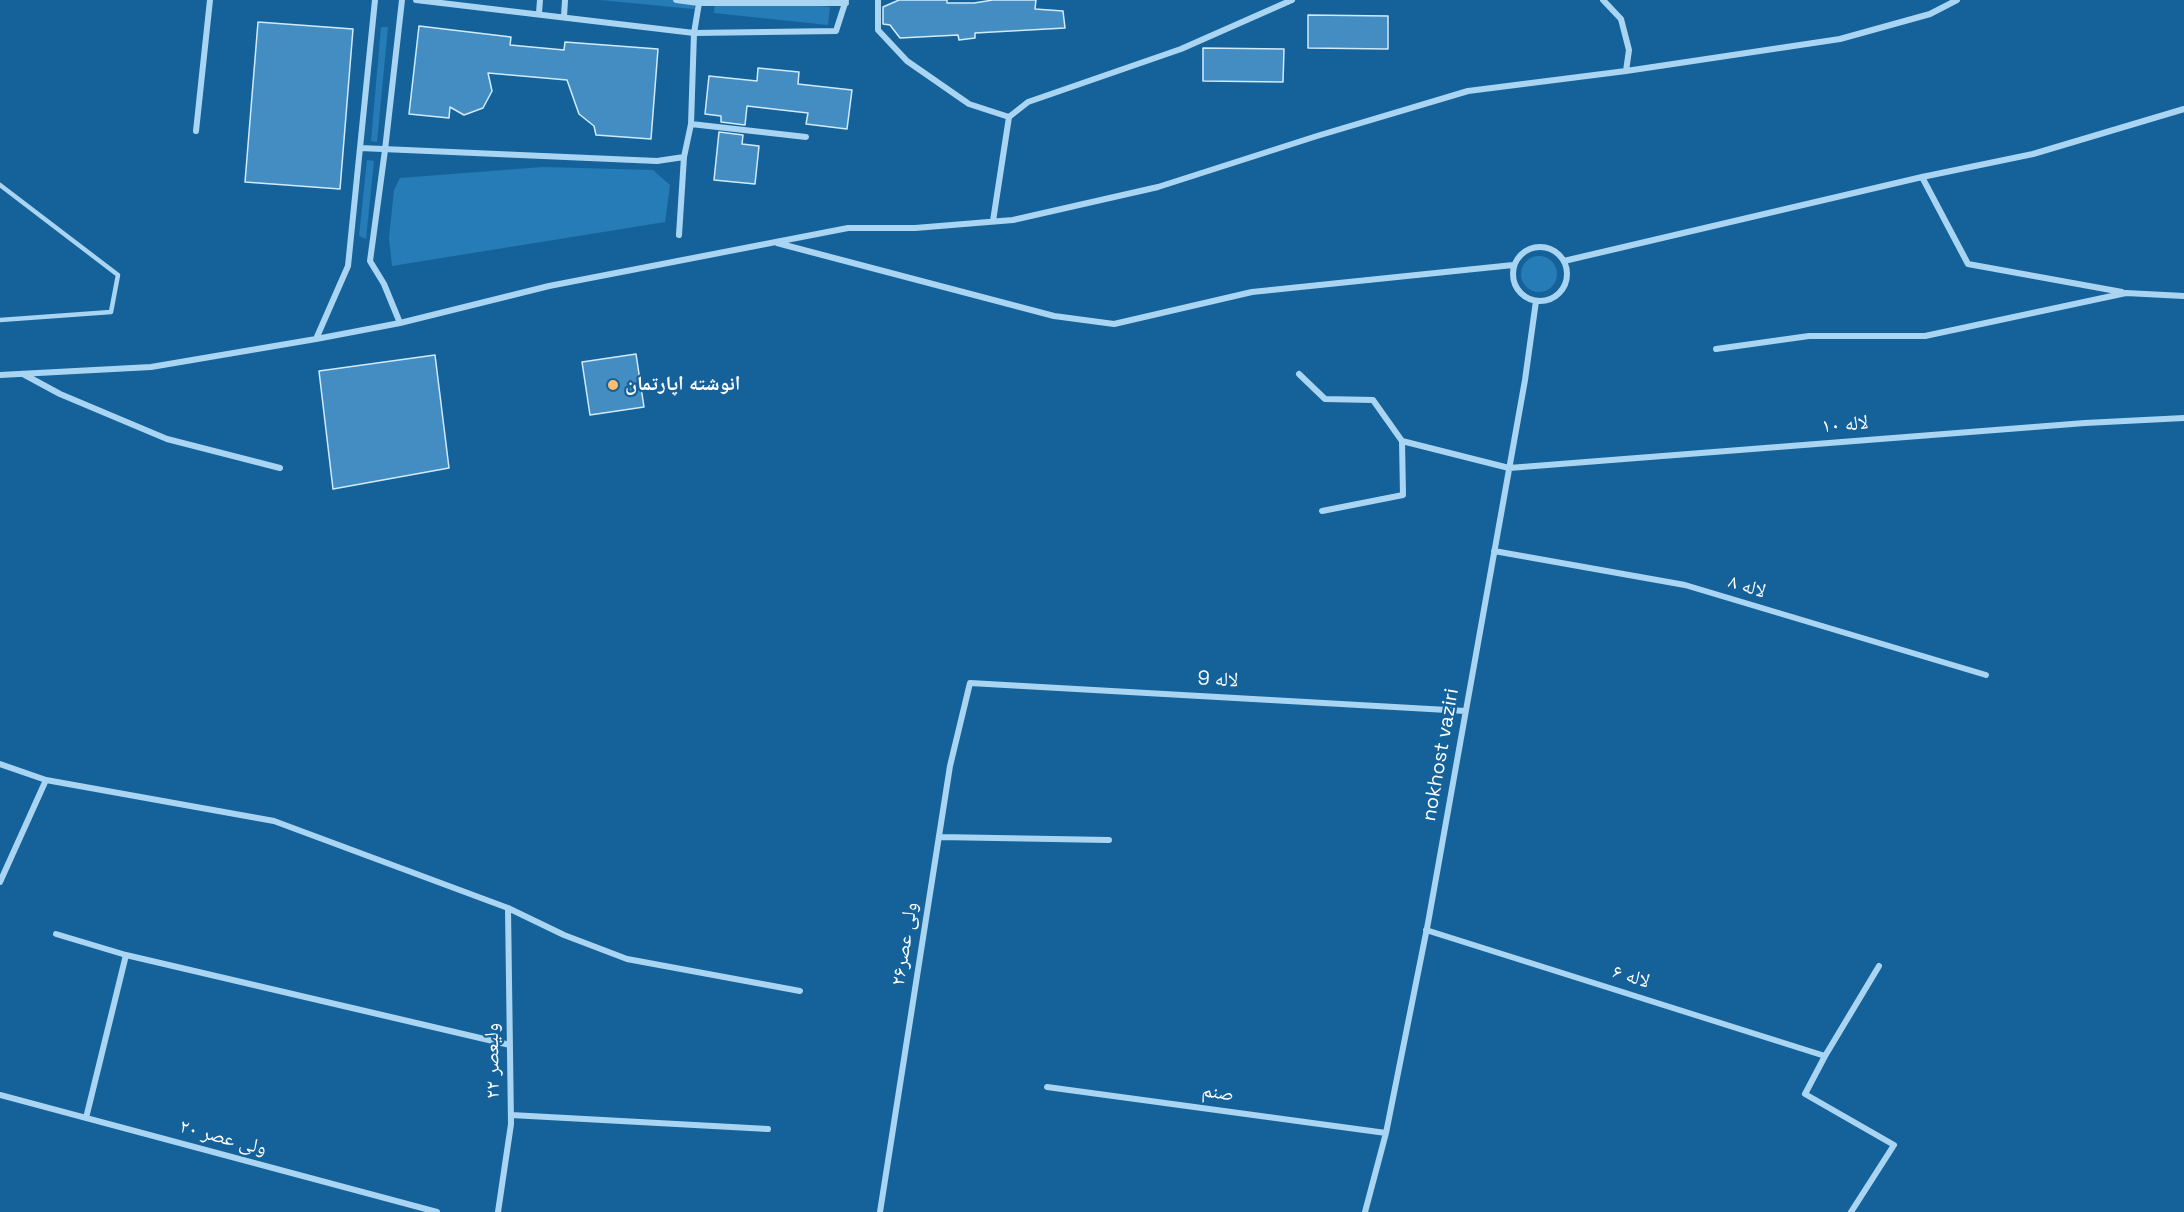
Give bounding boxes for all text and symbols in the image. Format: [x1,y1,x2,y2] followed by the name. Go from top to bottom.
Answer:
[625,373,740,397] place label: انوشته اپارتمان
[606,378,620,392] marker: انوشته اپارتمان
[1821,411,1869,439] street label: لاله ۱۰
[1725,570,1769,604] street label: لاله ۸
[1197,667,1239,693] street label: لاله 9
[1418,687,1464,823] street label: nokhost vaziri
[887,901,923,987] street label: ولی عصر۲۶
[1609,960,1653,994] street label: لاله ۶
[480,1023,506,1099] street label: ولیعصر ۲۲
[1200,1079,1236,1107] street label: صنم
[177,1115,269,1161] street label: ولی عصر ۲۰

